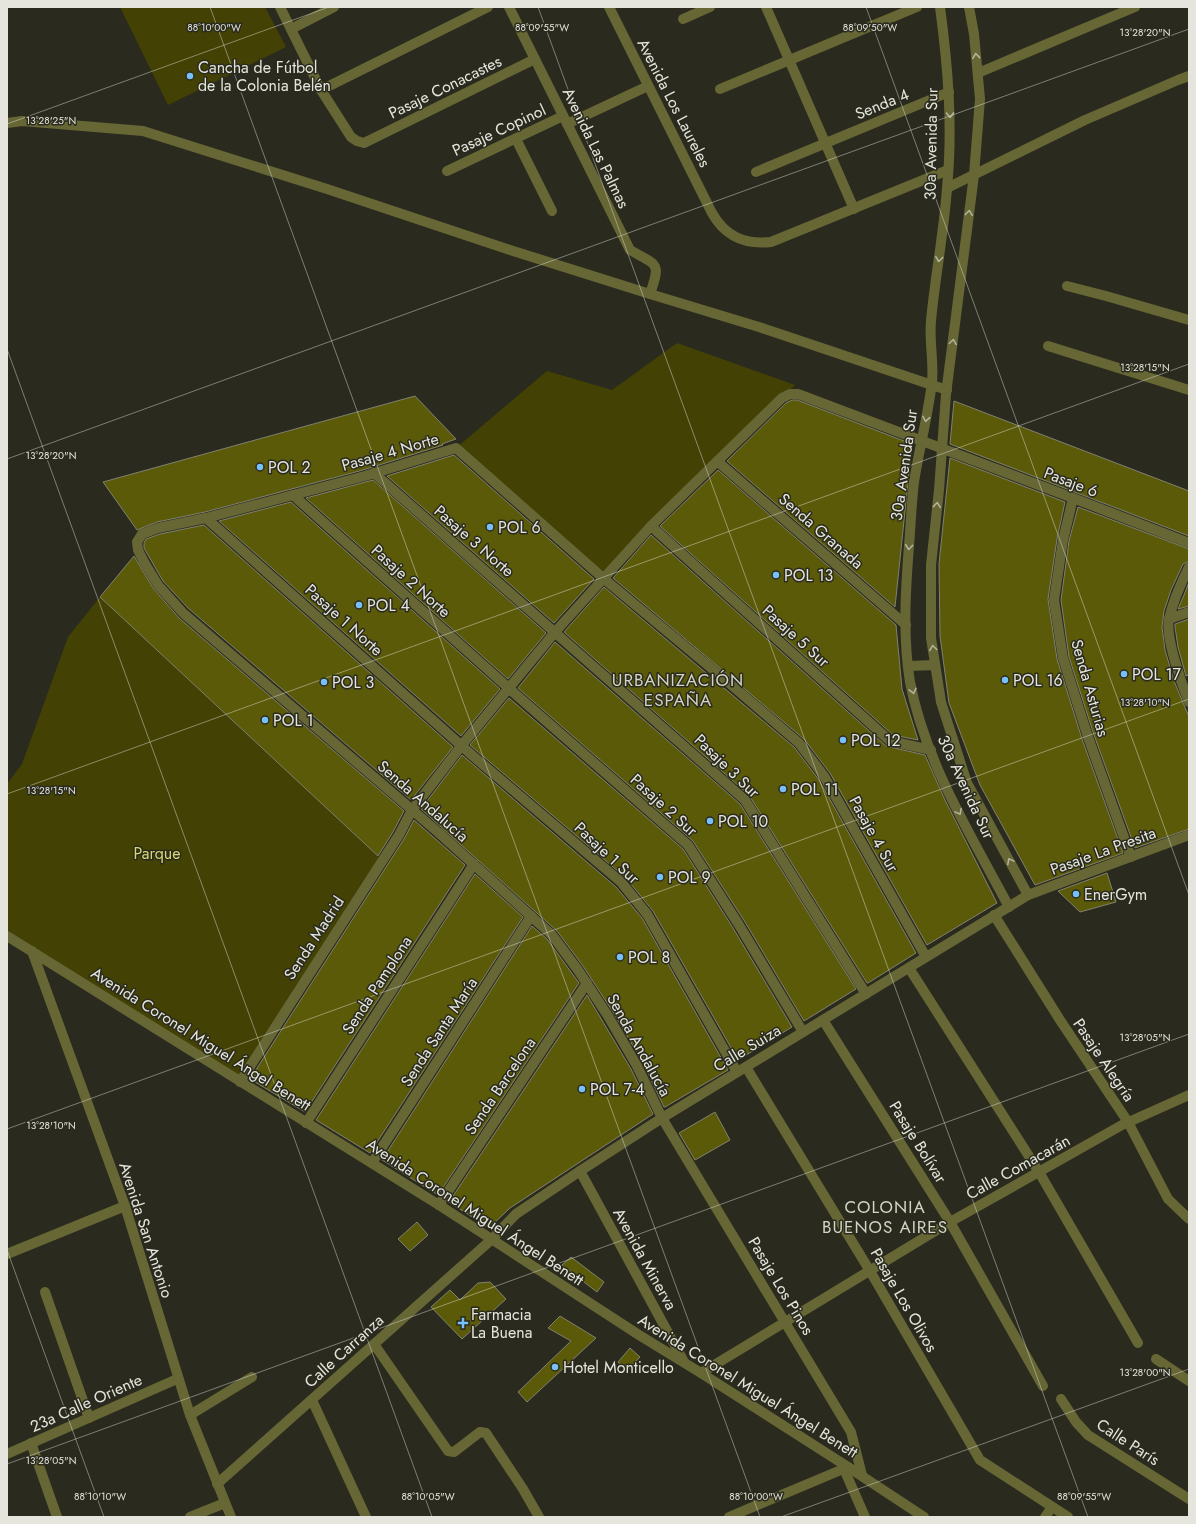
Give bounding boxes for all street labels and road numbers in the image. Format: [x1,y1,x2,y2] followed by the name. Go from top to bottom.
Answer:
[632,35,716,171] street label: Avenida Los Laureles
[385,50,505,124] street label: Pasaje Conacastes
[852,83,912,125] street label: Senda 4
[557,84,635,212] street label: Avenida Las Palmas
[919,87,943,200] street label: 30a Avenida Sur
[448,98,550,162] street label: Pasaje Copinol
[885,407,923,522] street label: 30a Avenida Sur
[339,427,441,477] street label: Pasaje 4 Norte
[1041,461,1101,503] street label: Pasaje 6
[774,488,868,574] street label: Senda Granada
[429,500,519,582] street label: Pasaje 3 Norte
[366,539,456,623] street label: Pasaje 2 Norte
[300,579,388,661] street label: Pasaje 1 Norte
[757,599,835,673] street label: Pasaje 5 Sur
[1065,637,1115,739] street label: Senda Asturias
[689,729,765,804] street label: Pasaje 3 Sur
[932,731,1000,843] street label: 30a Avenida Sur
[372,755,474,847] street label: Senda Andalucía
[625,768,703,842] street label: Pasaje 2 Sur
[844,792,905,877] street label: Pasaje 4 Sur
[569,817,645,890] street label: Pasaje 1 Sur
[1047,821,1159,881] street label: Pasaje La Presita
[278,892,350,984] street label: Senda Madrid
[337,931,417,1039] street label: Senda Pamplona
[87,962,316,1117] street label: Avenida Coronel Miguel Ángel Benett
[395,973,483,1091] street label: Senda Santa María
[601,989,677,1101] street label: Senda Andalucía
[1068,1014,1140,1106] street label: Pasaje Alegría
[709,1019,785,1077] street label: Calle Suiza
[459,1033,541,1139] street label: Senda Barcelona
[884,1097,953,1188] street label: Pasaje Bolívar
[962,1129,1074,1205] street label: Calle Comacarán
[362,1133,589,1291] street label: Avenida Coronel Miguel Ángel Benett
[113,1159,179,1301] street label: Avenida San Antonio
[607,1204,683,1314] street label: Avenida Minerva
[743,1233,819,1339] street label: Pasaje Los Pinos
[865,1244,943,1356] street label: Pasaje Los Olivos
[299,1309,389,1393] street label: Calle Carranza
[634,1309,863,1464] street label: Avenida Coronel Miguel Ángel Benett
[26,1368,146,1438] street label: 23a Calle Oriente
[1092,1413,1164,1471] street label: Calle París

